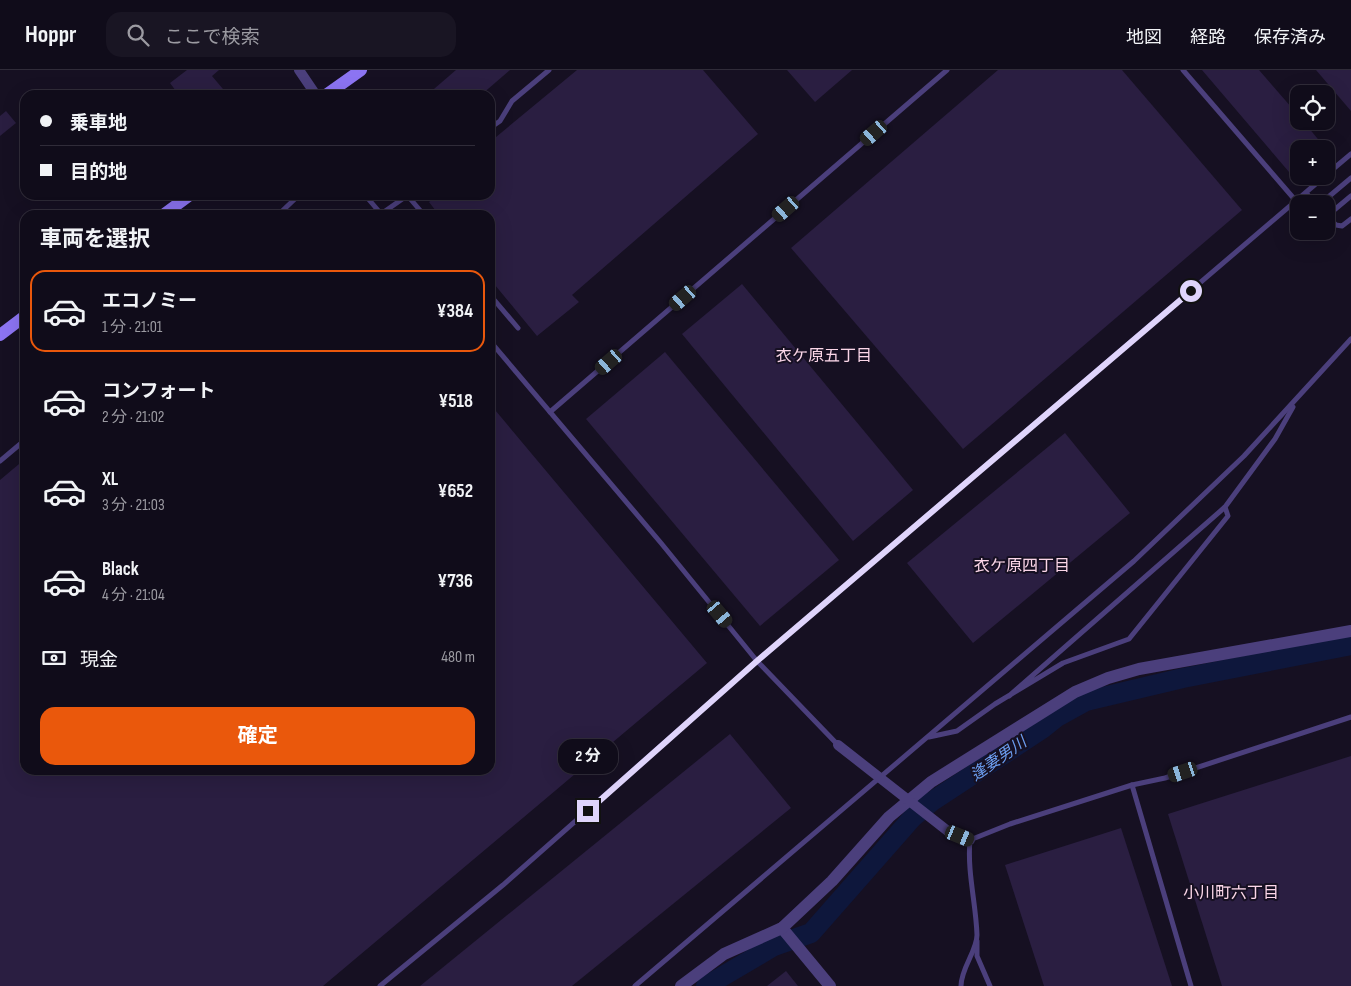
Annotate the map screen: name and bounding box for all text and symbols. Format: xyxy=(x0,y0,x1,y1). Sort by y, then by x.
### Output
search box xyxy=(106,12,456,57)
text: Hoppr xyxy=(25,20,76,49)
icon: search xyxy=(124,21,152,49)
text: ここで検索 xyxy=(164,26,259,49)
text: 地図 xyxy=(1126,27,1162,48)
text: 経路 xyxy=(1190,27,1226,48)
text: 保存済み xyxy=(1254,27,1326,48)
map controls xyxy=(1290,85,1335,240)
button: locate xyxy=(1290,85,1335,130)
text: 乗車地 xyxy=(70,112,127,135)
car xyxy=(857,117,890,149)
button: + xyxy=(1290,140,1335,185)
text: 目的地 xyxy=(70,161,127,184)
car xyxy=(769,193,802,225)
button: − xyxy=(1290,195,1335,240)
text: 車両を選択 xyxy=(40,226,150,253)
route start xyxy=(1180,280,1202,302)
car xyxy=(666,282,699,314)
icon: car xyxy=(42,289,87,334)
text: エコノミー xyxy=(102,290,197,313)
text: ¥384 xyxy=(437,300,473,323)
text: 1 分 · 21:01 xyxy=(102,318,162,337)
car xyxy=(592,346,625,378)
district label: 衣ケ原五丁目 xyxy=(776,347,872,366)
icon: car xyxy=(42,379,87,424)
text: コンフォート xyxy=(102,380,215,403)
text: ¥518 xyxy=(438,390,473,413)
text: 2 分 · 21:02 xyxy=(102,408,164,427)
text: XL xyxy=(102,468,118,491)
icon: car xyxy=(42,469,87,514)
text: ¥652 xyxy=(438,480,473,503)
text: 3 分 · 21:03 xyxy=(102,496,165,515)
district label: 衣ケ原四丁目 xyxy=(974,557,1070,576)
text: Black xyxy=(102,558,139,581)
icon: car xyxy=(42,559,87,604)
text: ¥736 xyxy=(437,570,473,593)
text: 4 分 · 21:04 xyxy=(102,586,165,605)
car xyxy=(704,598,735,630)
icon: cash xyxy=(40,644,68,672)
text: 480 m xyxy=(441,648,475,667)
text: 現金 xyxy=(80,649,118,672)
button: 確定 xyxy=(40,707,475,765)
water label: 逢妻男川 xyxy=(967,732,1032,785)
callout: 2 分 xyxy=(558,738,618,774)
text: 2 分 xyxy=(575,747,601,766)
car xyxy=(1166,760,1199,784)
route end xyxy=(577,800,599,822)
car xyxy=(943,823,976,849)
district label: 小川町六丁目 xyxy=(1183,884,1279,903)

